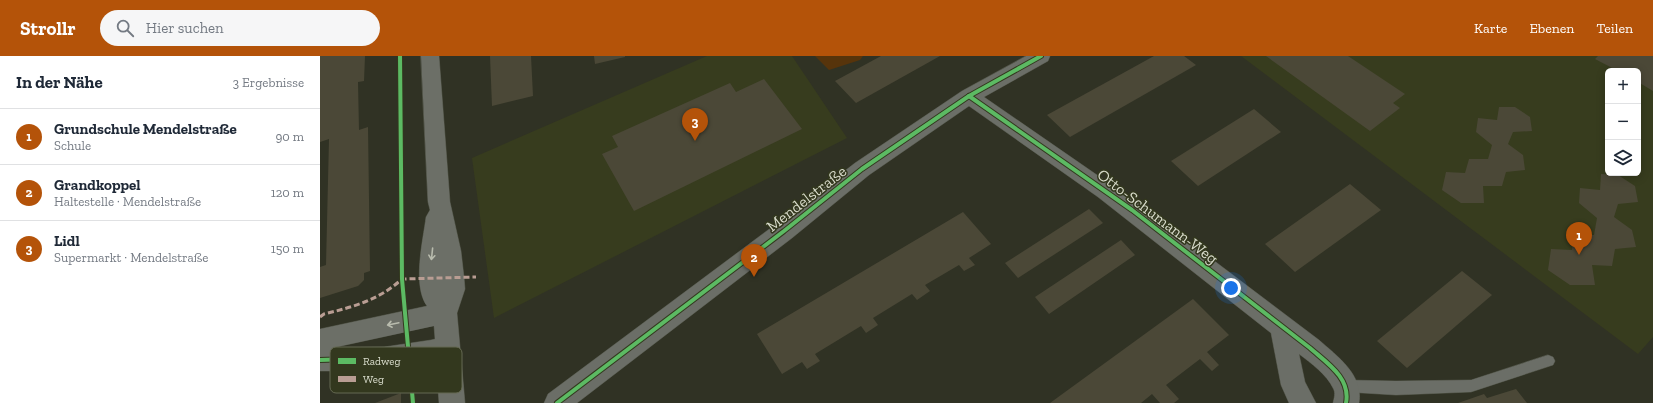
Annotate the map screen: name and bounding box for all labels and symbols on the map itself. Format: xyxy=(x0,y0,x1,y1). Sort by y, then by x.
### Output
pin: 3 xyxy=(682,108,708,141)
street label: Mendelstraße xyxy=(762,161,850,236)
street label: Otto-Schumann-Weg xyxy=(1094,165,1222,268)
pin: 1 xyxy=(1566,222,1592,255)
pin: 2 xyxy=(741,244,767,277)
one-way arrow xyxy=(429,247,436,260)
your location xyxy=(1221,278,1241,298)
one-way arrow xyxy=(387,321,400,329)
legend xyxy=(330,347,462,393)
text: Radweg xyxy=(363,355,401,368)
text: Weg xyxy=(363,373,384,386)

